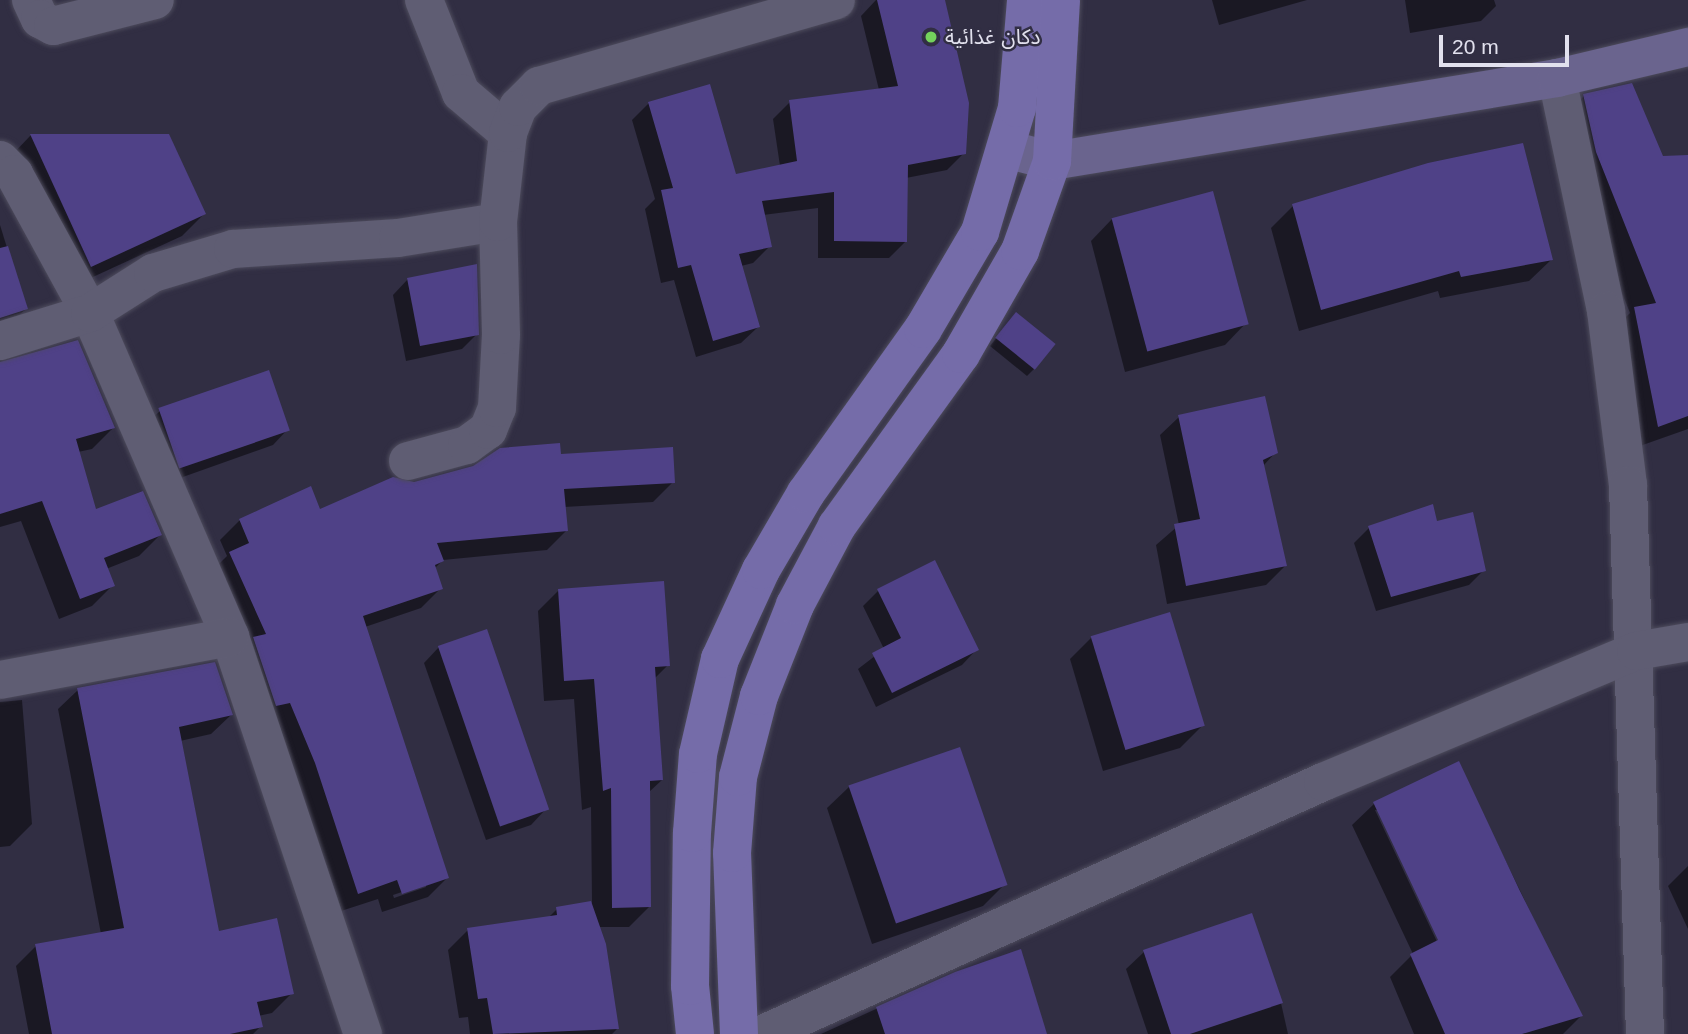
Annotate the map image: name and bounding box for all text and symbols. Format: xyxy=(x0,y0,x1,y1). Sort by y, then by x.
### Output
scale bar xyxy=(1443,21,1572,65)
place label: دكان غذائية xyxy=(945,24,1040,50)
marker: دكان غذائية xyxy=(923,29,939,45)
text: 20 m xyxy=(1452,35,1499,58)

